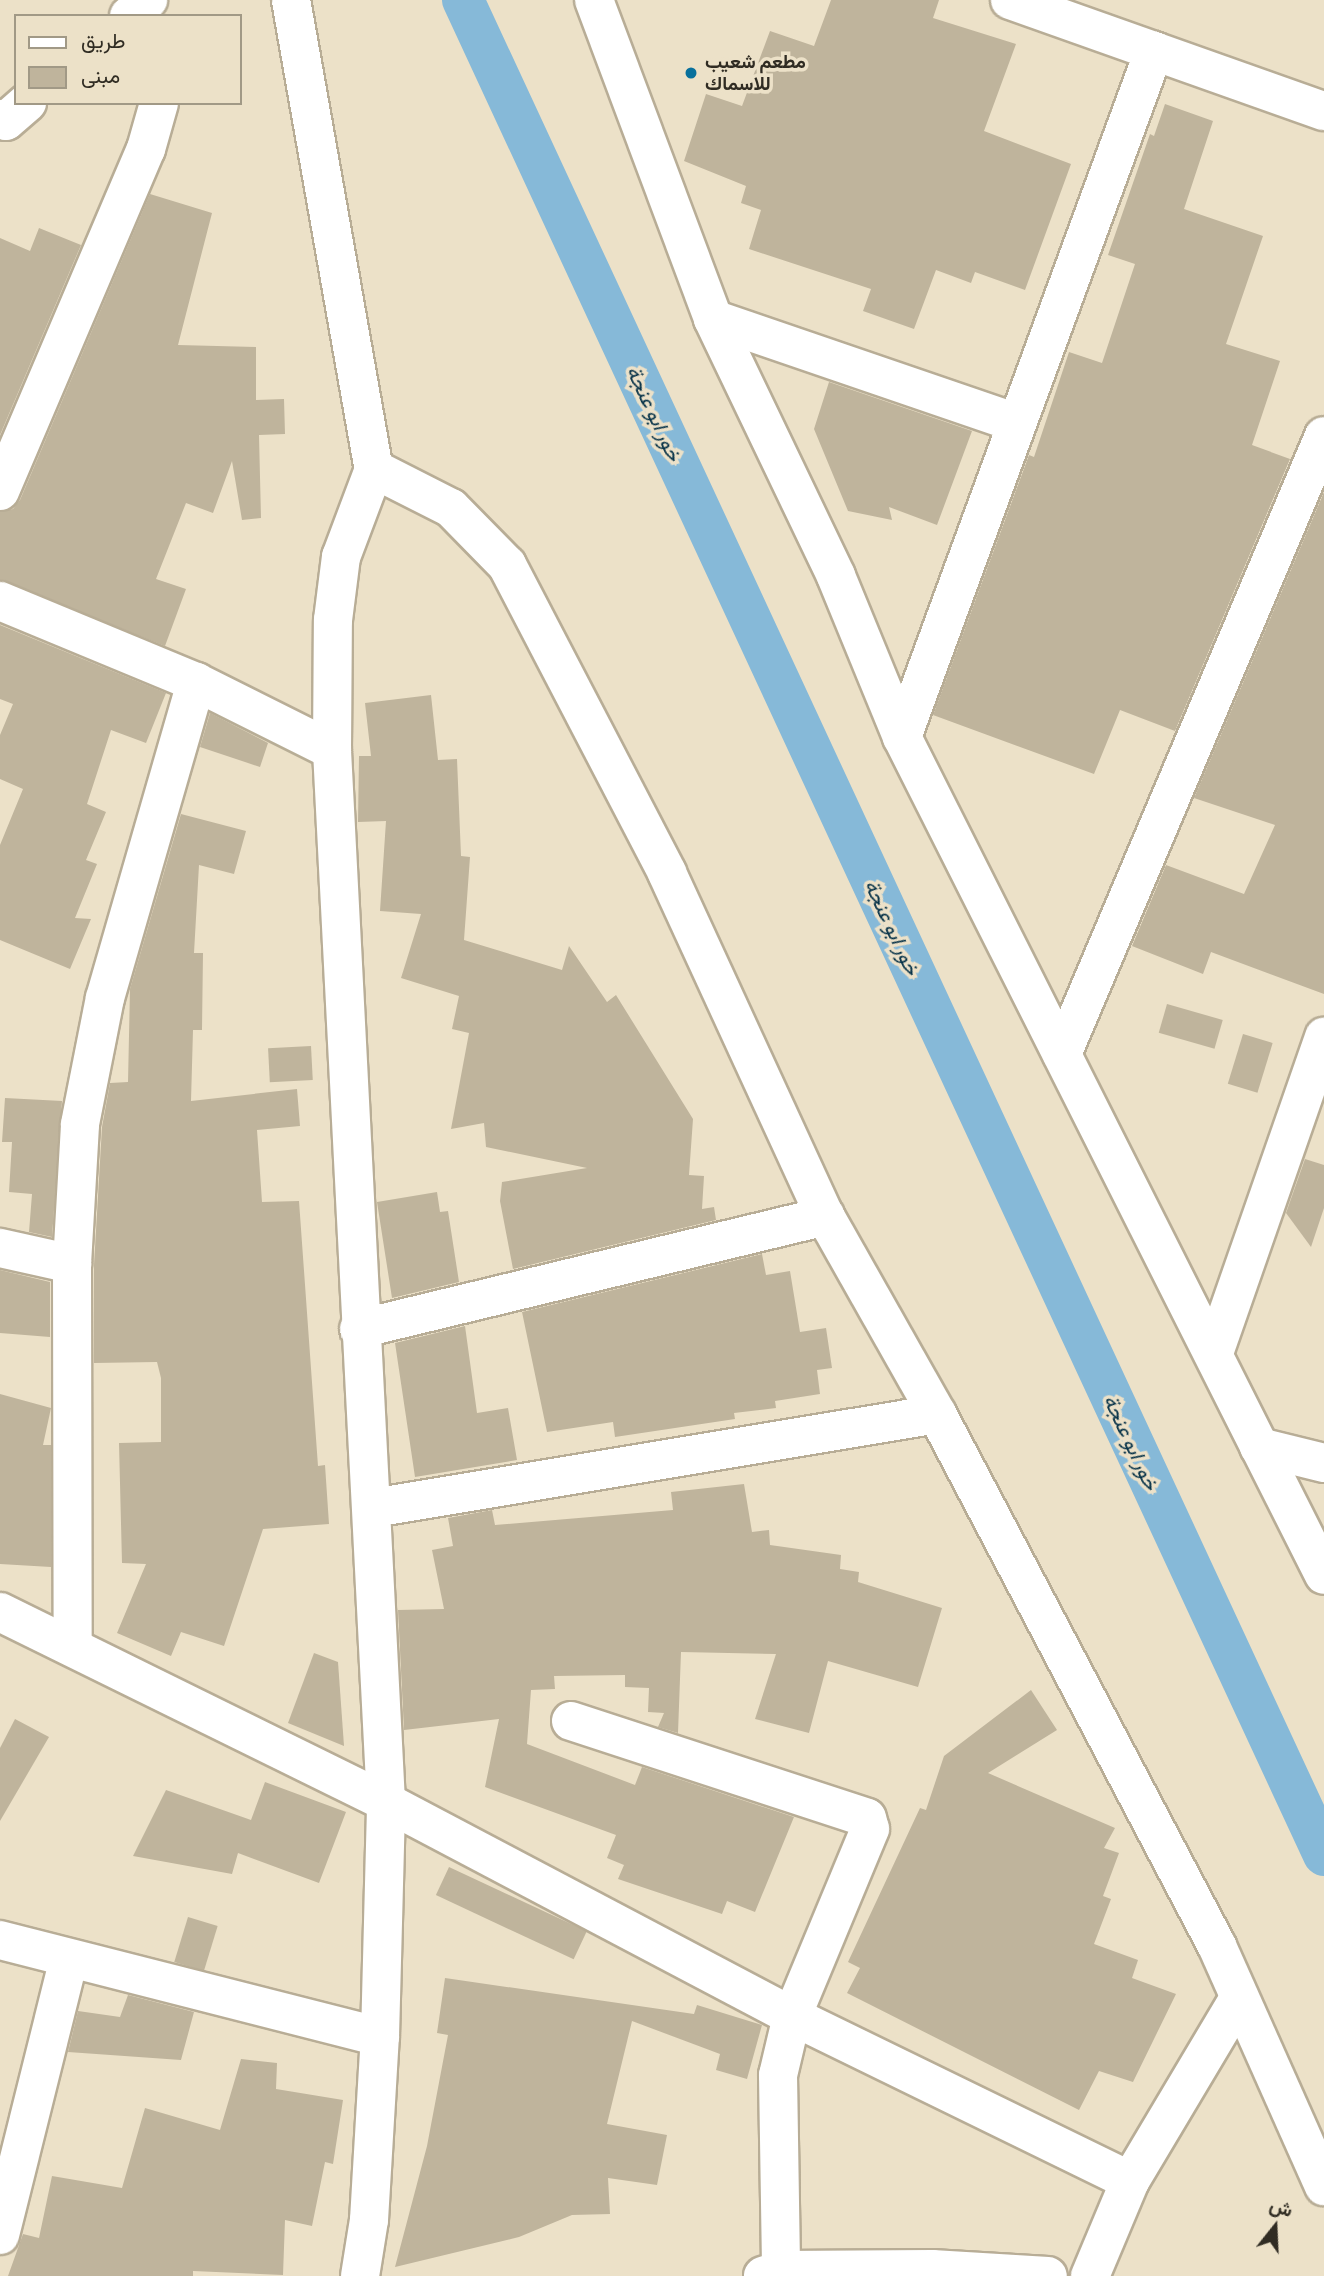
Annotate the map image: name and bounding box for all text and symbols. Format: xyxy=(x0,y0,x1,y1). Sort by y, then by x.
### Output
legend xyxy=(14,14,242,105)
text: طريق xyxy=(81,26,126,54)
place label: مطعم شعيب للاسماك xyxy=(705,51,806,95)
text: مبنى xyxy=(81,61,120,89)
marker: مطعم شعيب للاسماك xyxy=(683,65,699,81)
water label: خور ابو عنجة xyxy=(622,361,688,465)
water label: خور ابو عنجة xyxy=(860,875,926,979)
water label: خور ابو عنجة xyxy=(1099,1390,1165,1494)
text: ش xyxy=(1267,2191,1296,2223)
north arrow xyxy=(1240,2192,1310,2262)

